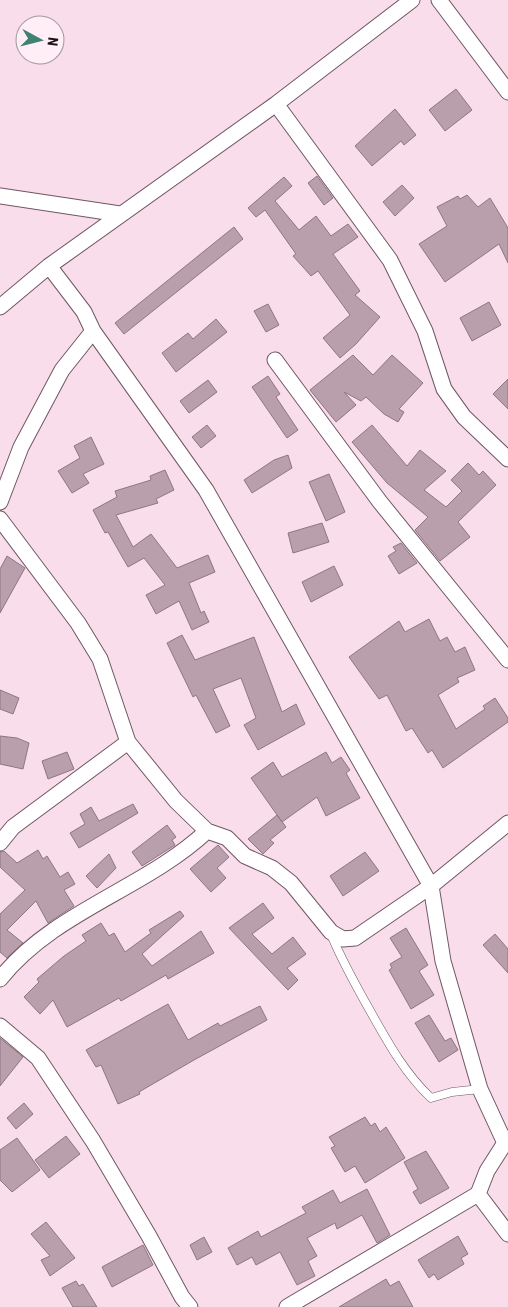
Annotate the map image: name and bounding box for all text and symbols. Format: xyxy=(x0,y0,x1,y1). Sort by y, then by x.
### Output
north arrow xyxy=(15,15,65,65)
text: N xyxy=(44,36,61,47)

